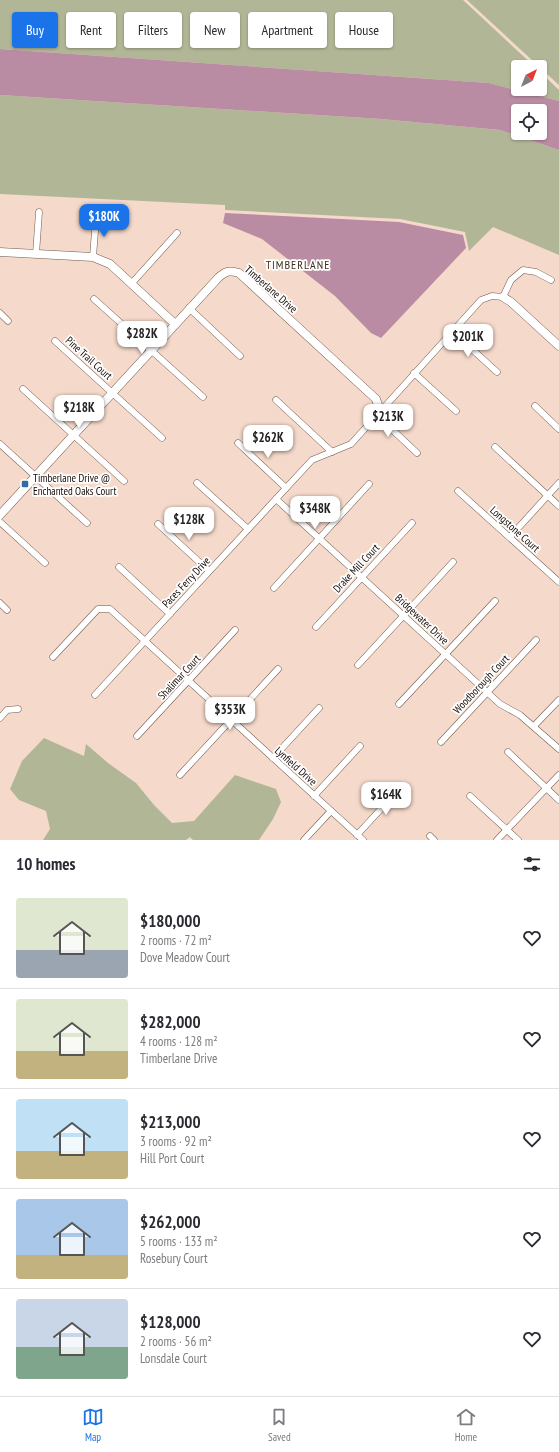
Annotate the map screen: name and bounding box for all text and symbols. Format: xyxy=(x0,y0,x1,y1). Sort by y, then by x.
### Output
chip: Buy xyxy=(12,12,58,48)
chip: Rent xyxy=(66,12,116,48)
chip: Filters xyxy=(124,12,182,48)
chip: New xyxy=(190,12,240,48)
chip: Apartment xyxy=(248,12,327,48)
chip: House xyxy=(335,12,393,48)
north arrow xyxy=(511,60,547,96)
map controls xyxy=(511,60,547,140)
button: locate xyxy=(511,104,547,140)
pin: $180K xyxy=(76,204,132,238)
text: $180K xyxy=(88,208,120,225)
district label: TIMBERLANE xyxy=(266,257,330,272)
street label: Timberlane Drive xyxy=(242,262,301,316)
pin: $282K xyxy=(114,321,170,355)
pin: $201K xyxy=(440,324,496,358)
text: $282K xyxy=(126,325,158,342)
text: $201K xyxy=(452,328,484,345)
street label: Pine Trail Court xyxy=(63,333,115,383)
pin: $218K xyxy=(51,395,107,429)
text: $218K xyxy=(63,399,95,416)
pin: $213K xyxy=(360,404,416,438)
text: $213K xyxy=(372,408,404,425)
pin: $262K xyxy=(240,425,296,459)
text: $262K xyxy=(252,429,284,446)
place label: Timberlane Drive @ Enchanted Oaks Court xyxy=(33,471,116,498)
marker: Timberlane Drive @ Enchanted Oaks Court xyxy=(20,479,30,489)
pin: $348K xyxy=(287,496,343,530)
text: $348K xyxy=(299,500,331,517)
street label: Longstone Court xyxy=(487,503,543,555)
pin: $128K xyxy=(161,507,217,541)
text: $128K xyxy=(173,511,205,528)
street label: Drake Mill Court xyxy=(330,541,382,595)
street label: Paces Ferry Drive xyxy=(159,553,213,610)
street label: Bridgewater Drive xyxy=(392,591,452,648)
street label: Shalimar Court xyxy=(155,652,203,702)
street label: Woodborough Court xyxy=(450,652,512,716)
pin: $353K xyxy=(202,697,258,731)
text: $353K xyxy=(214,701,246,718)
street label: Lynfield Drive xyxy=(272,744,320,789)
pin: $164K xyxy=(358,782,414,816)
text: $164K xyxy=(370,786,402,803)
text: 10 homes xyxy=(16,853,75,875)
icon: filters xyxy=(521,853,543,875)
text: $180,000 xyxy=(140,910,201,932)
icon: home xyxy=(48,914,96,962)
icon: heart xyxy=(521,927,543,949)
text: 2 rooms · 72 m² xyxy=(140,932,212,949)
text: Dove Meadow Court xyxy=(140,949,230,966)
text: $282,000 xyxy=(140,1011,201,1033)
icon: home xyxy=(48,1015,96,1063)
icon: heart xyxy=(521,1028,543,1050)
text: 4 rooms · 128 m² xyxy=(140,1033,218,1050)
text: Timberlane Drive xyxy=(140,1050,217,1067)
text: $213,000 xyxy=(140,1111,201,1133)
icon: home xyxy=(48,1115,96,1163)
icon: heart xyxy=(521,1128,543,1150)
text: 3 rooms · 92 m² xyxy=(140,1133,212,1150)
text: Hill Port Court xyxy=(140,1150,204,1167)
text: $262,000 xyxy=(140,1211,201,1233)
icon: home xyxy=(48,1215,96,1263)
icon: heart xyxy=(521,1228,543,1250)
text: 5 rooms · 133 m² xyxy=(140,1233,218,1250)
text: Rosebury Court xyxy=(140,1250,208,1267)
text: $128,000 xyxy=(140,1311,201,1333)
icon: home xyxy=(48,1315,96,1363)
icon: heart xyxy=(521,1328,543,1350)
text: 2 rooms · 56 m² xyxy=(140,1333,212,1350)
text: Lonsdale Court xyxy=(140,1350,207,1367)
tab: Map xyxy=(82,1406,104,1444)
tab: Saved xyxy=(268,1406,291,1444)
tab: Home xyxy=(455,1406,477,1444)

